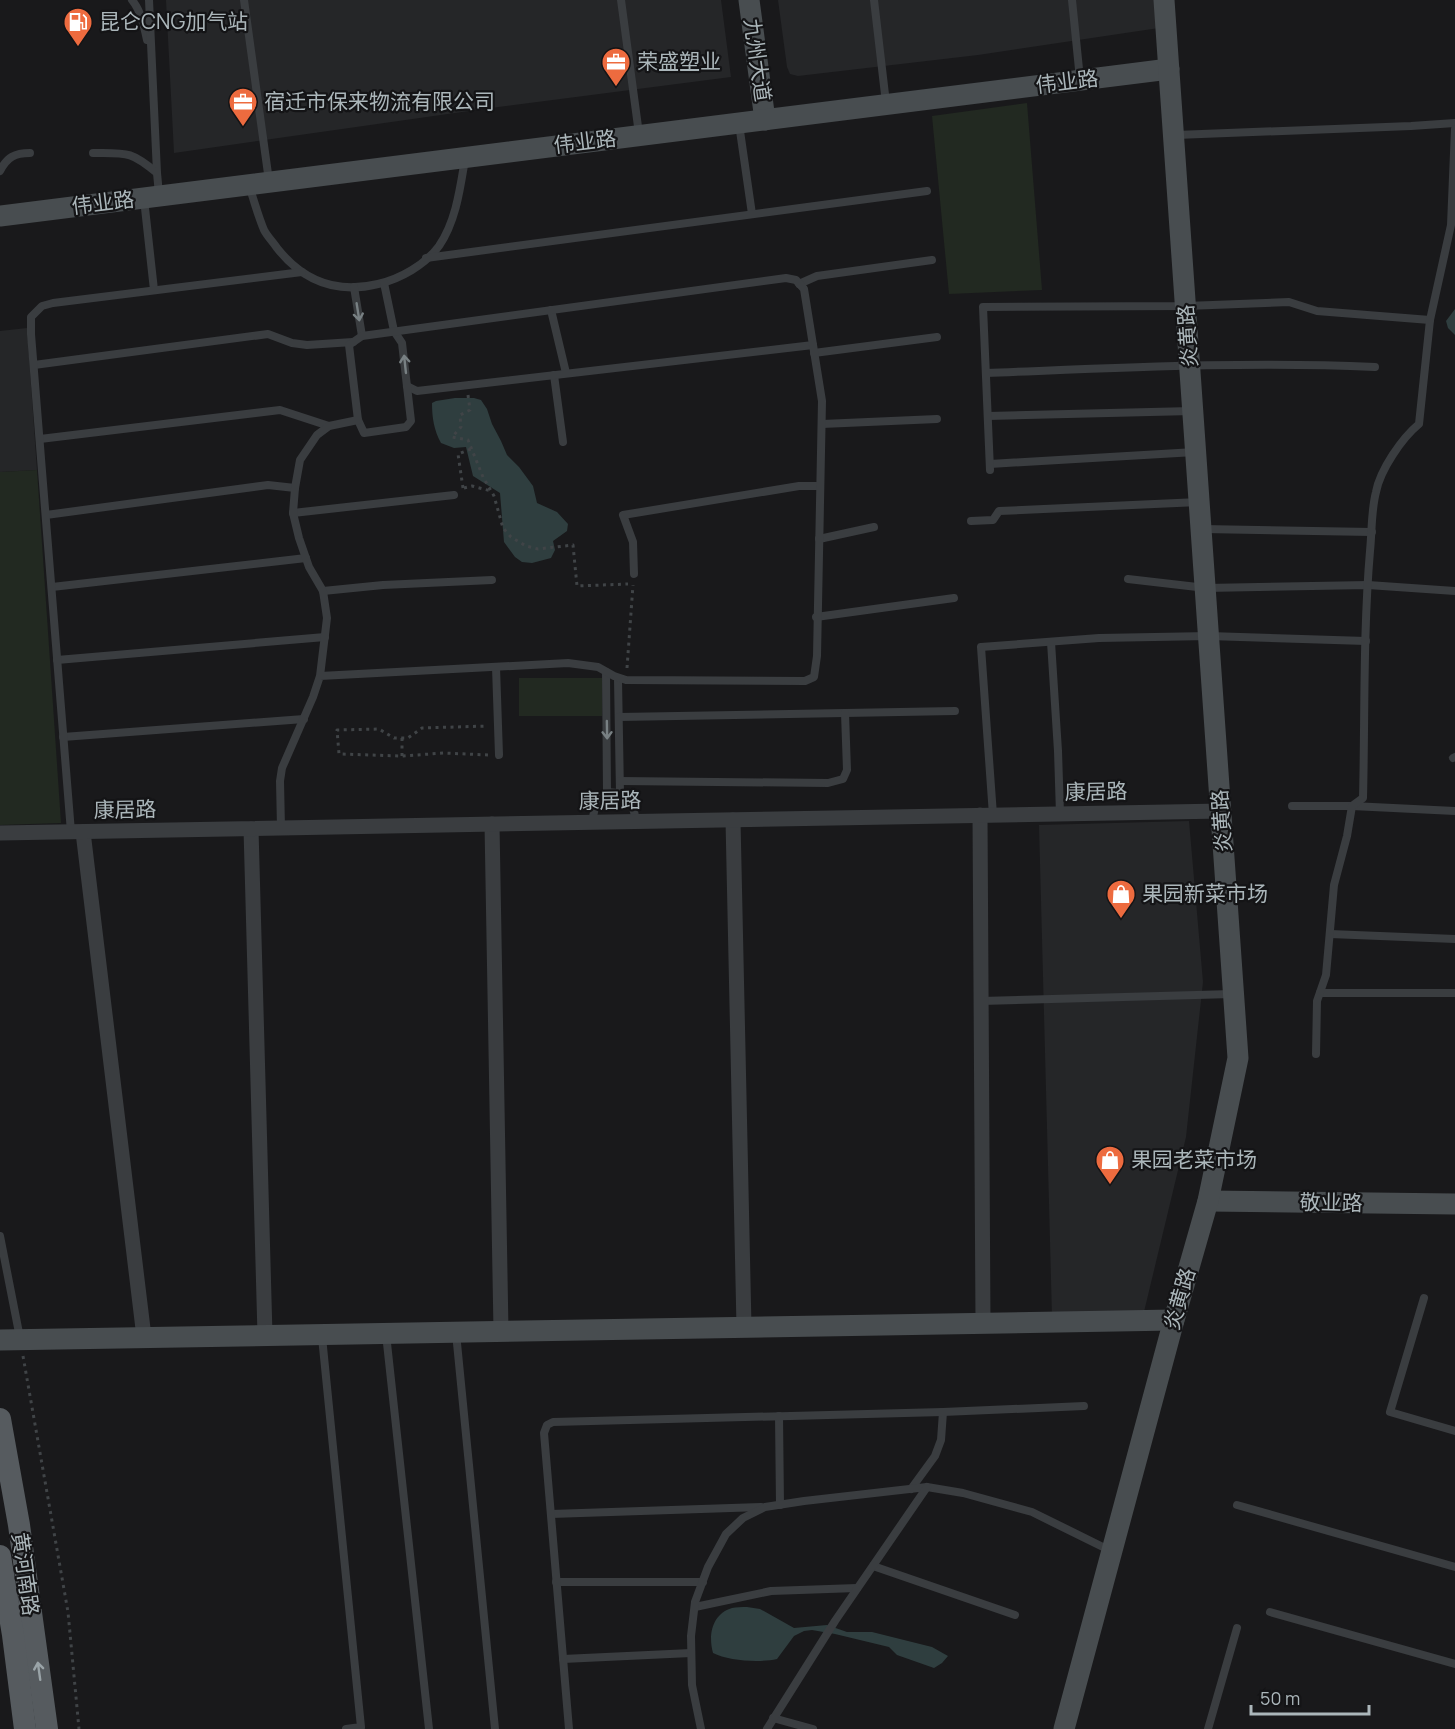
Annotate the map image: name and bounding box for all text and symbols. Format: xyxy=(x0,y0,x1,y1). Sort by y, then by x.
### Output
fuel station icon: 昆仑CNG加气站 xyxy=(62,6,94,48)
place label: 昆仑CNG加气站 xyxy=(99,7,248,35)
street label: 九州大道 xyxy=(738,16,778,103)
office icon: 荣盛塑业 xyxy=(600,46,632,88)
place label: 荣盛塑业 xyxy=(637,47,721,75)
street label: 伟业路 xyxy=(1034,63,1100,99)
office icon: 宿迁市保来物流有限公司 xyxy=(227,86,259,128)
place label: 宿迁市保来物流有限公司 xyxy=(264,87,495,115)
street label: 伟业路 xyxy=(552,123,618,159)
street label: 伟业路 xyxy=(70,184,136,220)
one-way arrow xyxy=(352,301,363,321)
street label: 炎黄路 xyxy=(1171,304,1203,368)
one-way arrow xyxy=(399,355,410,375)
one-way arrow xyxy=(601,720,613,740)
street label: 康居路 xyxy=(1064,776,1128,806)
street label: 康居路 xyxy=(578,785,642,815)
street label: 炎黄路 xyxy=(1205,789,1237,853)
street label: 康居路 xyxy=(93,794,157,824)
shop icon: 果园新菜市场 xyxy=(1105,878,1137,920)
place label: 果园新菜市场 xyxy=(1142,879,1268,907)
shop icon: 果园老菜市场 xyxy=(1094,1144,1126,1186)
place label: 果园老菜市场 xyxy=(1131,1145,1257,1173)
street label: 敬业路 xyxy=(1299,1187,1363,1217)
street label: 炎黄路 xyxy=(1157,1265,1201,1333)
street label: 黄河南路 xyxy=(6,1530,46,1617)
one-way arrow xyxy=(34,1662,45,1681)
scale bar xyxy=(1251,1678,1370,1716)
text: 50 m xyxy=(1260,1686,1300,1710)

